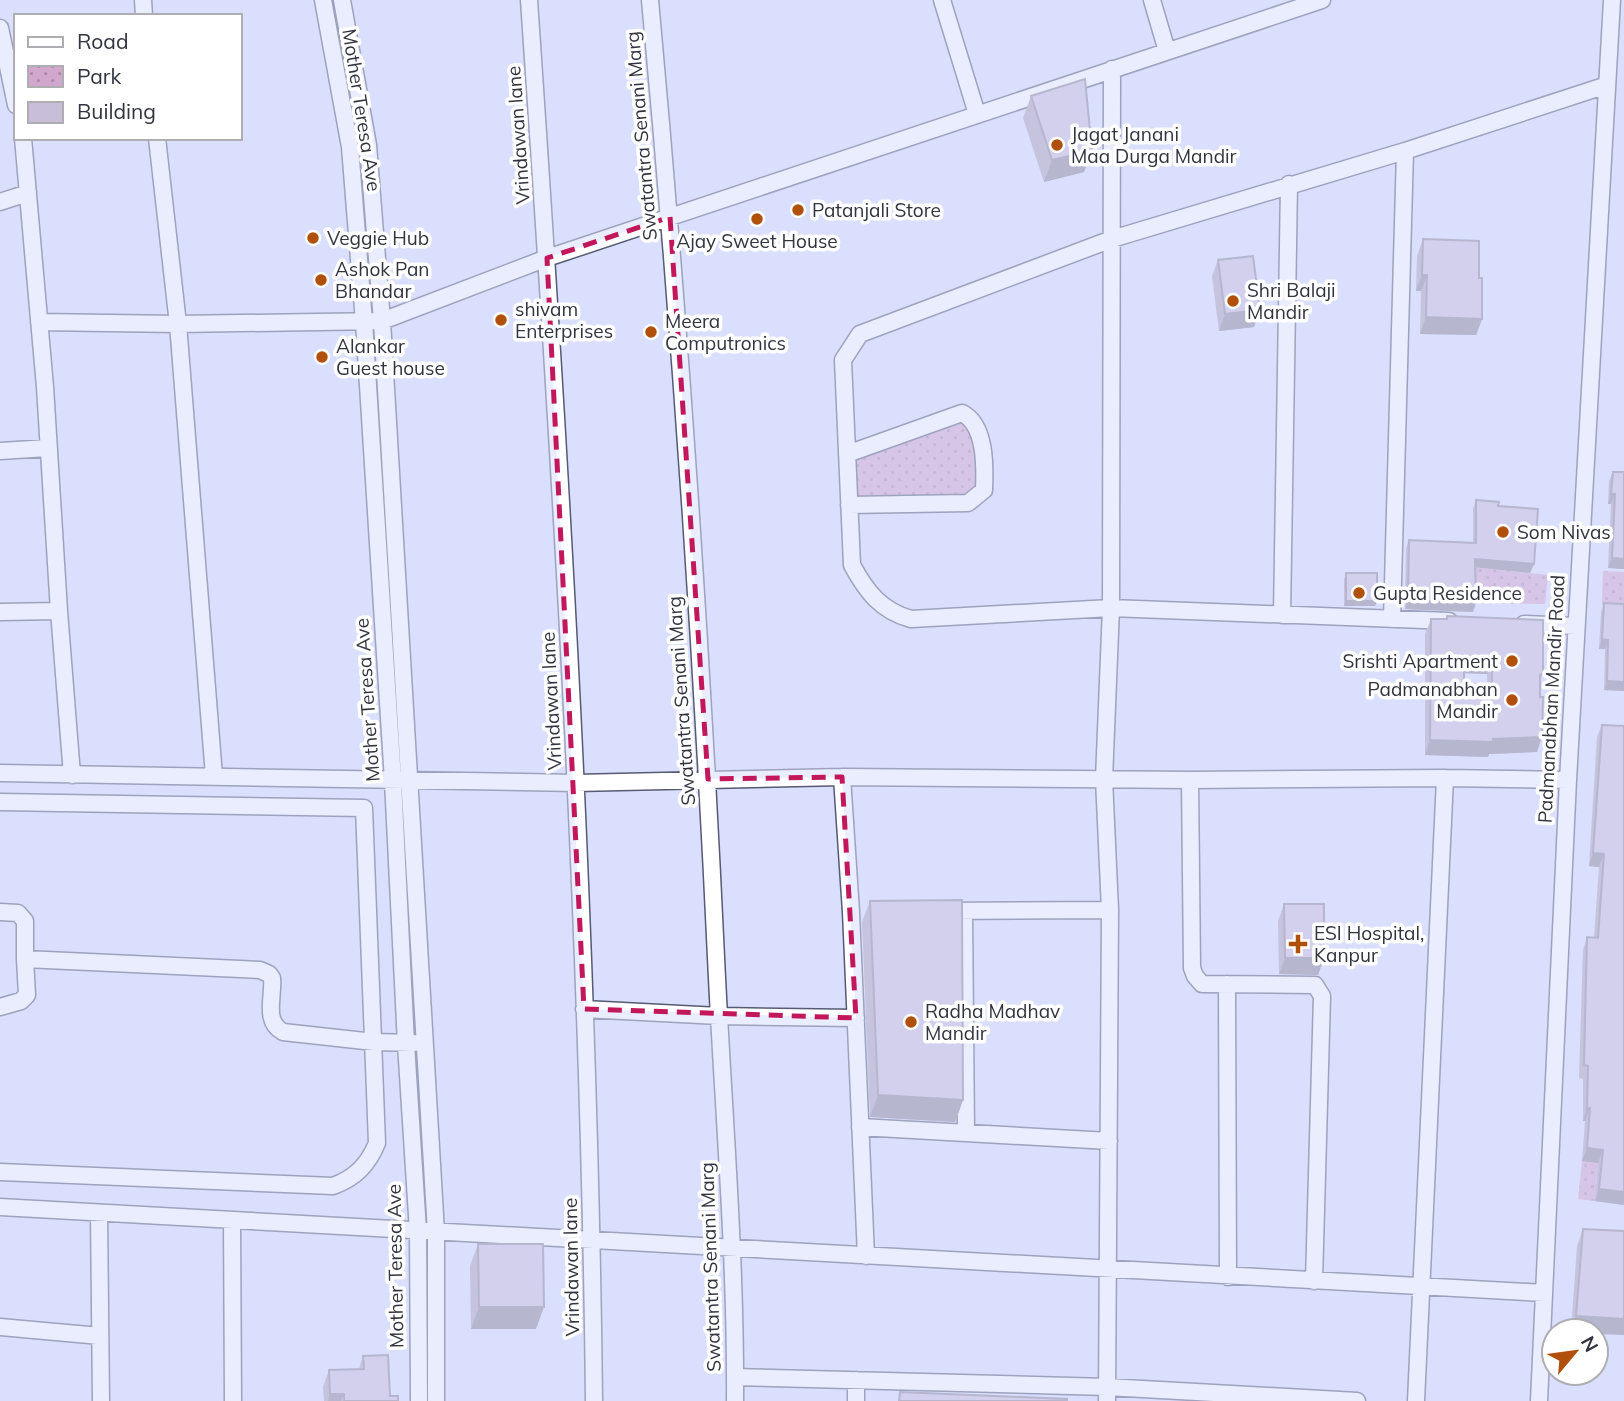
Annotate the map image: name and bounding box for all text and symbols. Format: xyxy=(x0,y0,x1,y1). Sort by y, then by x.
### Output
legend xyxy=(14,14,242,140)
street label: Mother Teresa Ave xyxy=(337,27,387,193)
text: Road xyxy=(77,28,128,54)
street label: Swatantra Senani Marg xyxy=(620,31,662,241)
text: Park xyxy=(77,63,121,89)
street label: Vrindawan lane xyxy=(501,65,535,205)
text: Building xyxy=(77,98,156,124)
place label: Jagat Janani Maa Durga Mandir xyxy=(1071,122,1237,168)
marker: Jagat Janani Maa Durga Mandir xyxy=(1049,137,1065,153)
place label: Patanjali Store xyxy=(812,198,941,222)
marker: Patanjali Store xyxy=(790,202,806,218)
marker: Ajay Sweet House xyxy=(749,211,765,227)
place label: Veggie Hub xyxy=(327,226,429,250)
place label: Ajay Sweet House xyxy=(676,229,838,253)
marker: Veggie Hub xyxy=(305,230,321,246)
place label: Ashok Pan Bhandar xyxy=(335,257,429,303)
marker: Ashok Pan Bhandar xyxy=(313,272,329,288)
place label: Shri Balaji Mandir xyxy=(1247,278,1336,324)
marker: Shri Balaji Mandir xyxy=(1225,293,1241,309)
place label: shivam Enterprises xyxy=(515,297,613,343)
place label: Meera Computronics xyxy=(665,309,786,355)
marker: shivam Enterprises xyxy=(493,312,509,328)
marker: Meera Computronics xyxy=(643,324,659,340)
place label: Alankar Guest house xyxy=(336,334,445,380)
marker: Alankar Guest house xyxy=(314,349,330,365)
place label: Som Nivas xyxy=(1517,520,1611,544)
marker: Som Nivas xyxy=(1495,524,1511,540)
street label: Padmanabhan Mandir Road xyxy=(1533,574,1569,824)
place label: Gupta Residence xyxy=(1373,581,1522,605)
marker: Gupta Residence xyxy=(1351,585,1367,601)
street label: Swatantra Senani Marg xyxy=(662,596,700,806)
street label: Mother Teresa Ave xyxy=(349,617,385,783)
street label: Vrindawan lane xyxy=(535,631,567,771)
place label: Srishti Apartment xyxy=(1342,649,1498,673)
marker: Srishti Apartment xyxy=(1504,653,1520,669)
place label: Padmanabhan Mandir xyxy=(1368,677,1498,723)
marker: Padmanabhan Mandir xyxy=(1504,692,1520,708)
place label: ESI Hospital, Kanpur xyxy=(1314,921,1424,967)
marker: ESI Hospital, Kanpur xyxy=(1288,934,1308,954)
place label: Radha Madhav Mandir xyxy=(925,999,1060,1045)
marker: Radha Madhav Mandir xyxy=(903,1014,919,1030)
street label: Swatantra Senani Marg xyxy=(694,1162,726,1372)
street label: Mother Teresa Ave xyxy=(382,1184,408,1348)
street label: Vrindawan lane xyxy=(558,1197,584,1337)
north arrow xyxy=(1540,1317,1610,1387)
text: N xyxy=(1576,1332,1604,1356)

